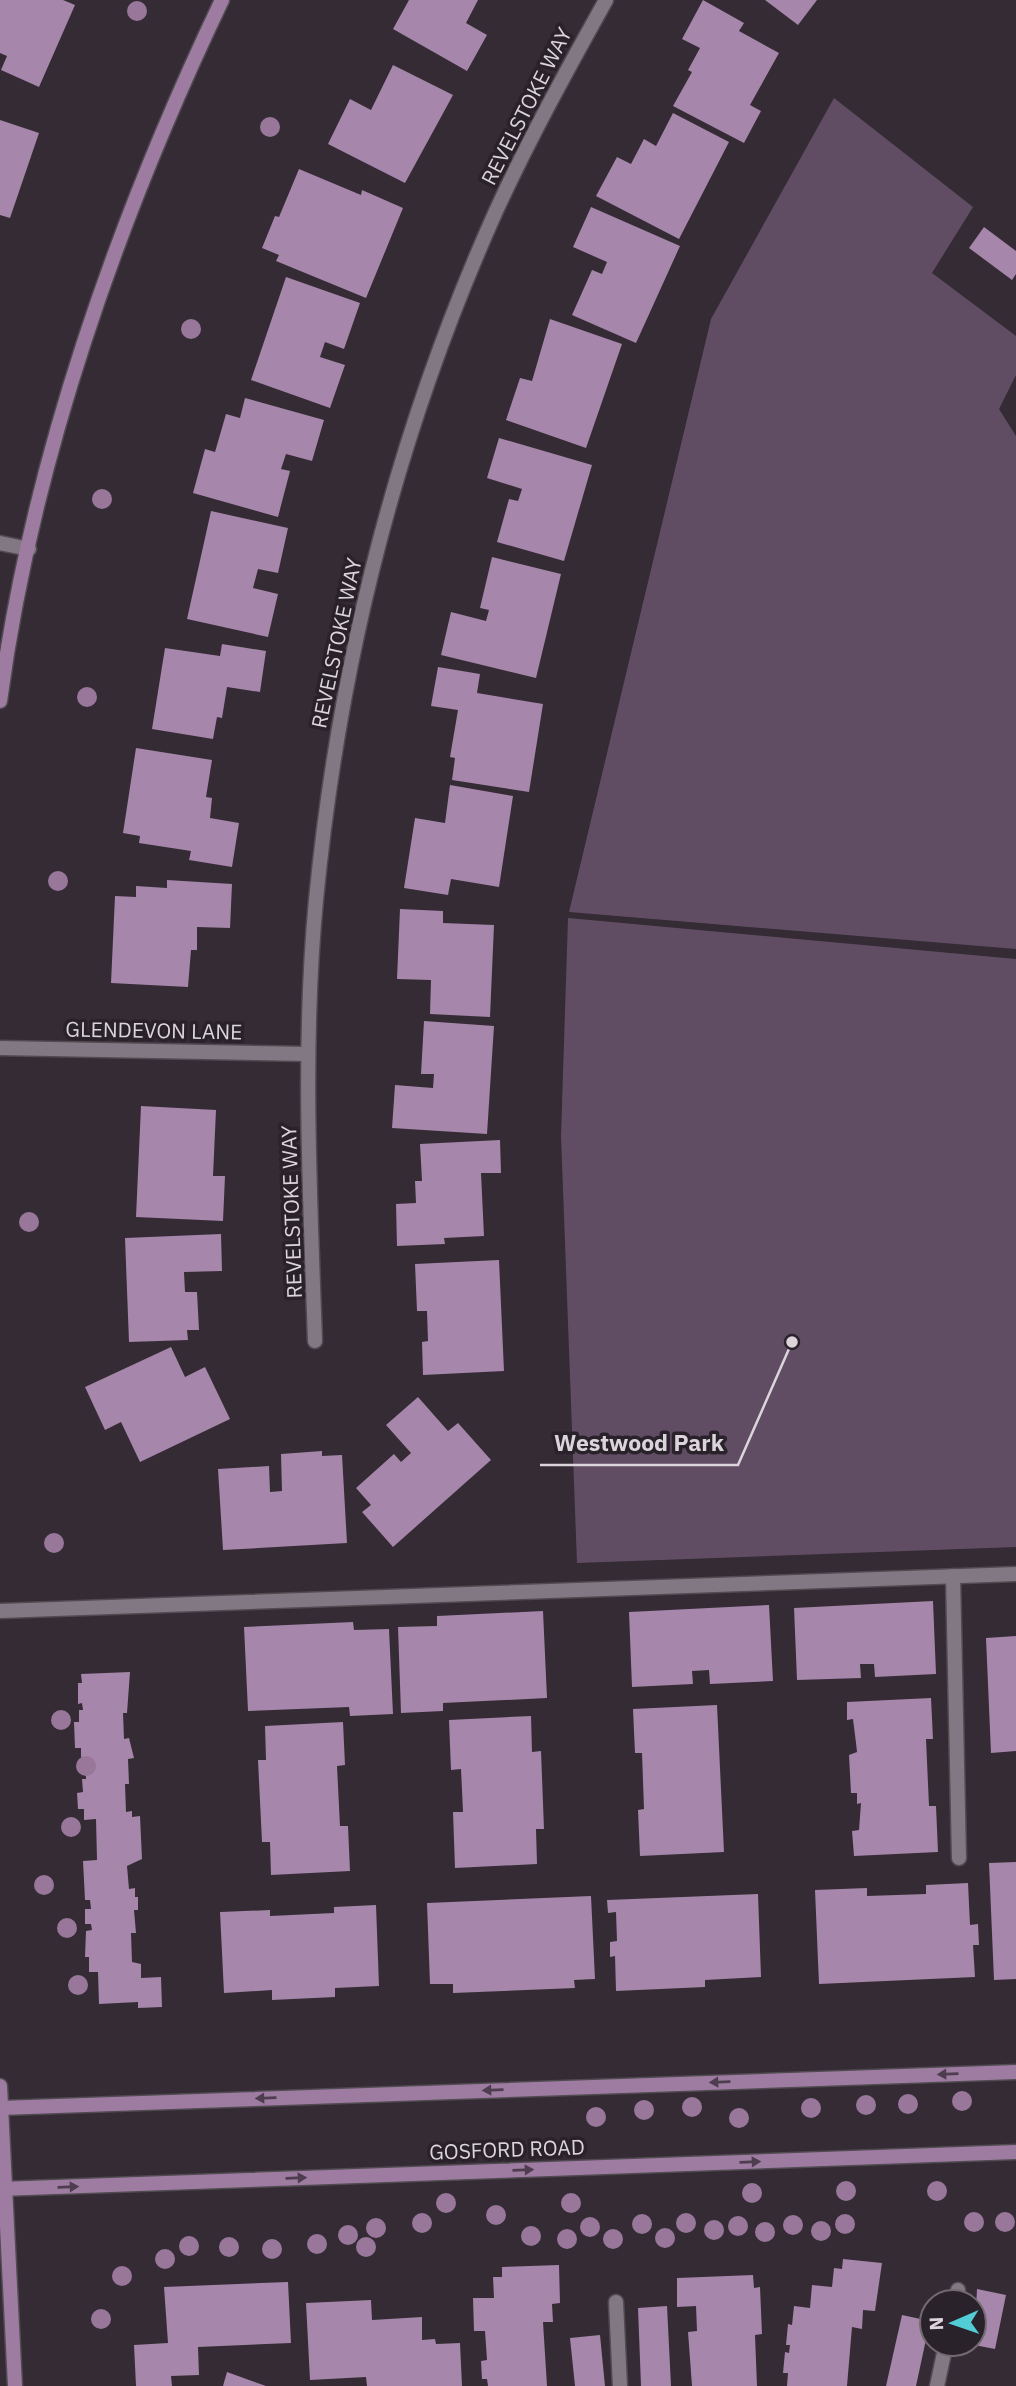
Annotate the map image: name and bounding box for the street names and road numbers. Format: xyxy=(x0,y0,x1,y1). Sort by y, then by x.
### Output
street label: REVELSTOKE WAY xyxy=(474,22,578,190)
street label: REVELSTOKE WAY xyxy=(304,555,368,731)
street label: GLENDEVON LANE xyxy=(65,1014,243,1046)
street label: REVELSTOKE WAY xyxy=(274,1124,308,1299)
street label: GOSFORD ROAD xyxy=(429,2132,585,2166)

